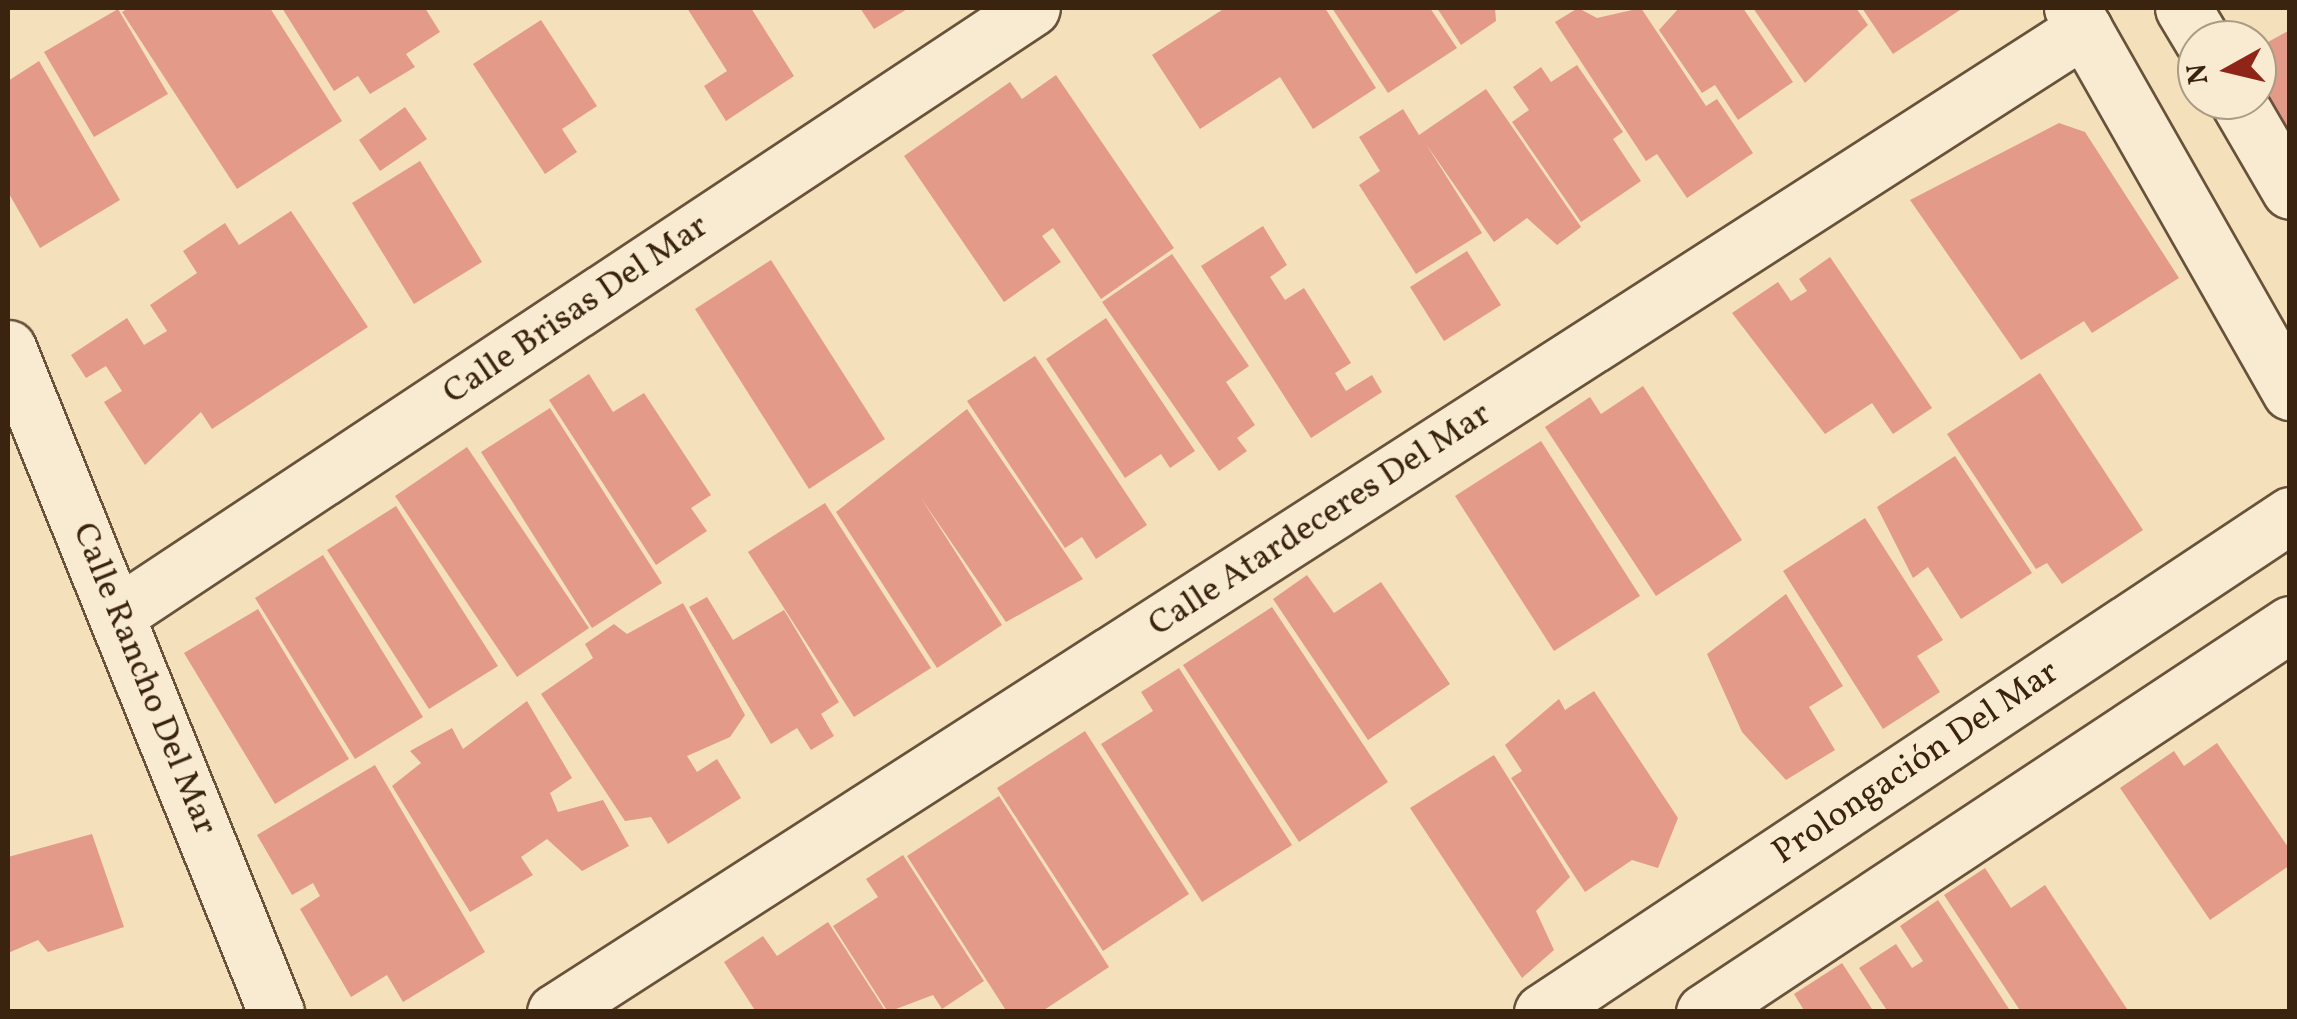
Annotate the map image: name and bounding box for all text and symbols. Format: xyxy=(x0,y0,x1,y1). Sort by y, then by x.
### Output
north arrow xyxy=(2177,20,2277,120)
text: N xyxy=(2178,61,2220,87)
street label: Calle Brisas Del Mar xyxy=(436,206,716,414)
street label: Calle Atardeceres Del Mar xyxy=(1141,394,1499,646)
street label: Calle Rancho Del Mar xyxy=(62,517,226,841)
street label: Prolongación Del Mar xyxy=(1765,652,2067,874)

